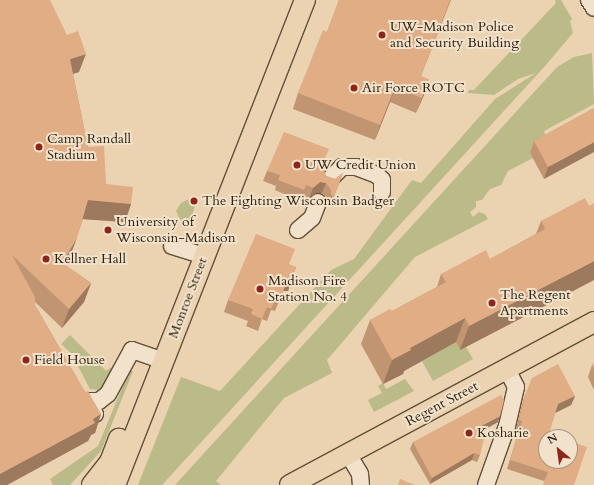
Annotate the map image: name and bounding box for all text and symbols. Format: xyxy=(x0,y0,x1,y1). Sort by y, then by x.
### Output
place label: UW-Madison Police and Security Building xyxy=(390,19,519,52)
marker: UW-Madison Police and Security Building xyxy=(377,30,387,40)
place label: Air Force ROTC xyxy=(362,80,465,96)
marker: Air Force ROTC xyxy=(349,83,359,93)
place label: Camp Randall Stadium xyxy=(47,131,131,164)
marker: Camp Randall Stadium xyxy=(34,142,44,152)
place label: UW Credit Union xyxy=(305,157,416,173)
marker: UW Credit Union xyxy=(292,160,302,170)
place label: The Fighting Wisconsin Badger xyxy=(202,193,394,209)
marker: The Fighting Wisconsin Badger xyxy=(189,196,199,206)
place label: University of Wisconsin-Madison xyxy=(116,214,236,246)
marker: University of Wisconsin-Madison xyxy=(103,225,113,235)
place label: Kellner Hall xyxy=(54,251,126,267)
marker: Kellner Hall xyxy=(41,254,51,264)
street label: Monroe Street xyxy=(165,255,211,341)
place label: Madison Fire Station No. 4 xyxy=(268,273,347,306)
marker: Madison Fire Station No. 4 xyxy=(255,284,265,294)
place label: The Regent Apartments xyxy=(500,287,571,320)
marker: The Regent Apartments xyxy=(487,298,497,308)
place label: Field House xyxy=(34,352,105,368)
marker: Field House xyxy=(21,355,31,365)
street label: Regent Street xyxy=(403,378,481,430)
place label: Kosharie xyxy=(477,425,529,441)
marker: Kosharie xyxy=(464,428,474,438)
north arrow xyxy=(538,429,578,469)
text: N xyxy=(545,430,560,448)

